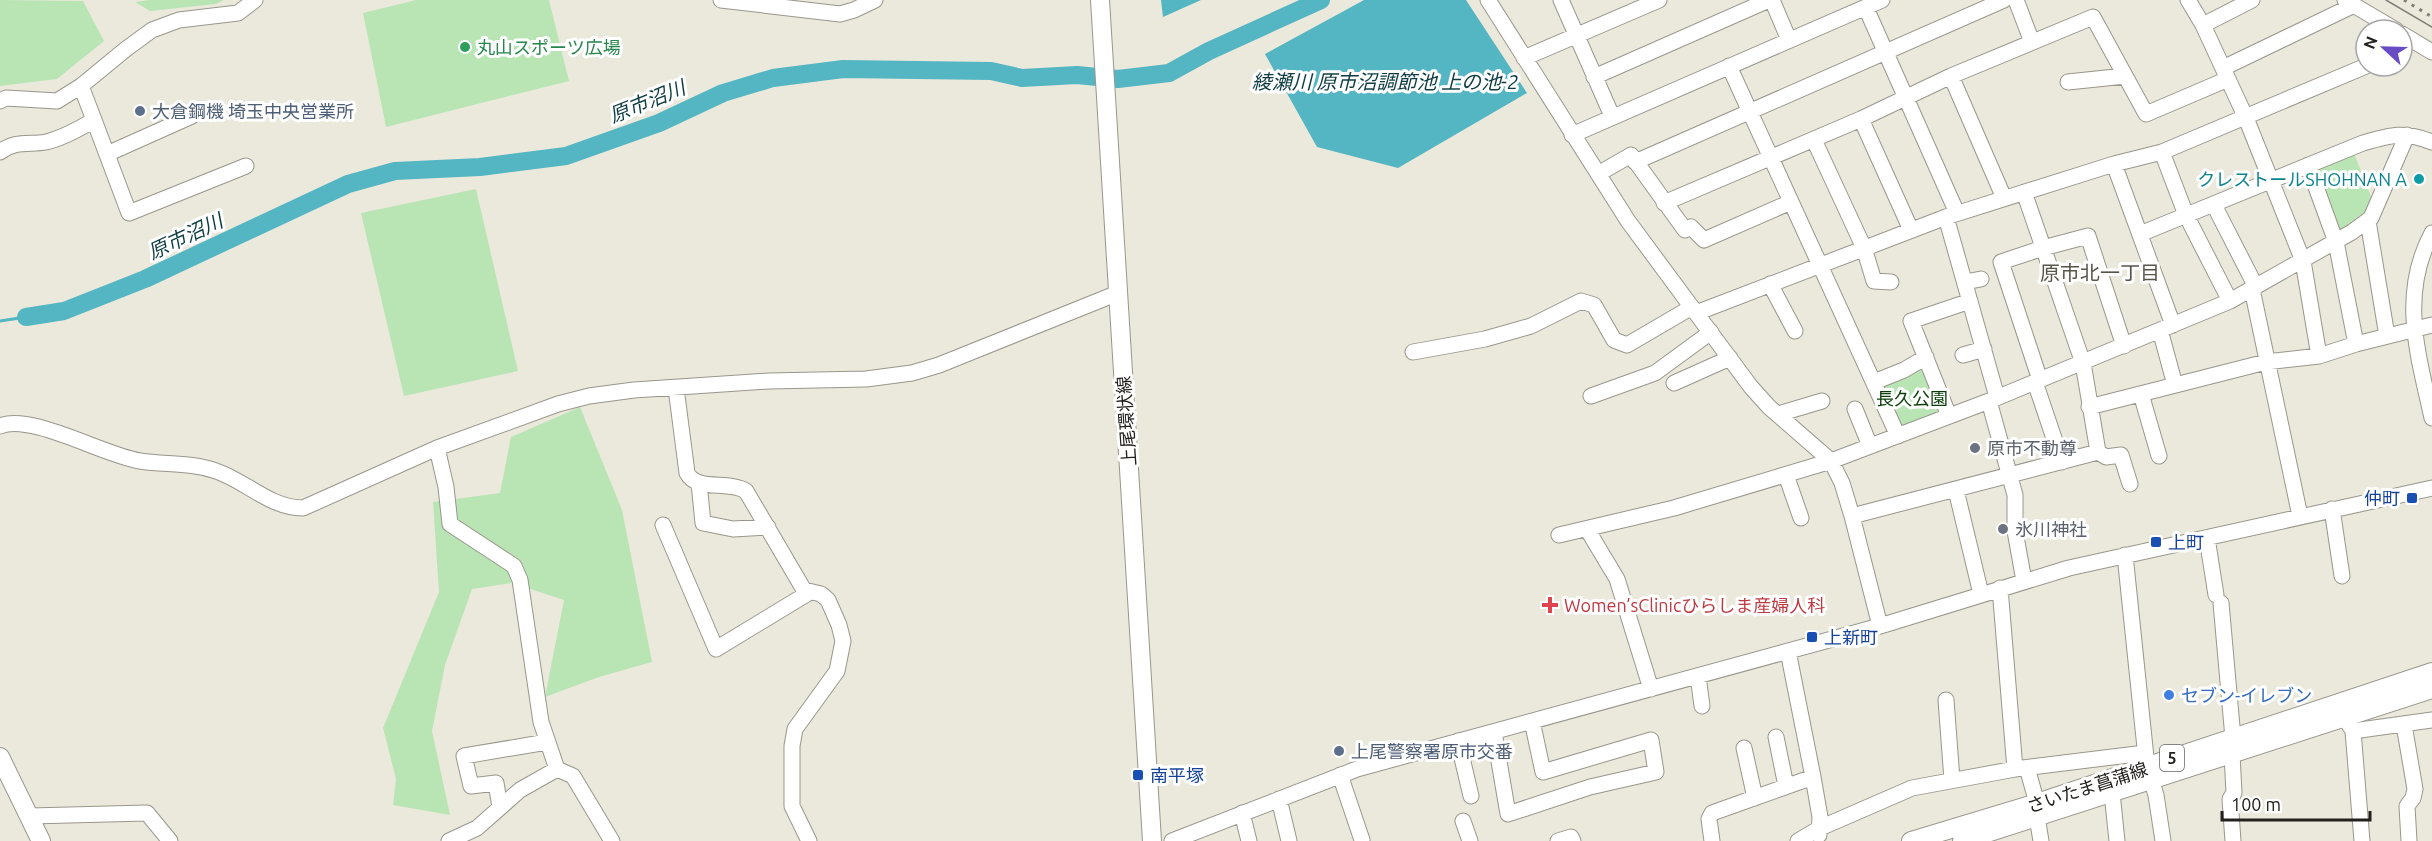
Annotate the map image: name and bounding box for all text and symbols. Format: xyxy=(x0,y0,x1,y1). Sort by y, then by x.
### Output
north arrow xyxy=(2354,18,2414,78)
text: N xyxy=(2360,33,2381,51)
place label: 丸山スポーツ広場 xyxy=(477,37,621,57)
marker: 丸山スポーツ広場 xyxy=(458,40,472,54)
water label: 綾瀬川 原市沼調節池 上の池-2 xyxy=(1252,70,1518,93)
water label: 原市沼川 xyxy=(606,75,690,127)
place label: 大倉鋼機 埼玉中央営業所 xyxy=(152,101,354,121)
marker: 大倉鋼機 埼玉中央営業所 xyxy=(133,104,147,118)
place label: クレストールSHOHNAN A xyxy=(2197,169,2407,189)
marker: クレストールSHOHNAN A xyxy=(2412,172,2426,186)
water label: 原市沼川 xyxy=(144,208,228,263)
district label: 原市北一丁目 xyxy=(2040,261,2160,284)
street label: 上尾環状線 xyxy=(1113,375,1139,467)
park label: 長久公園 xyxy=(1876,388,1948,408)
place label: 原市不動尊 xyxy=(1987,438,2077,458)
marker: 原市不動尊 xyxy=(1968,441,1982,455)
place label: 仲町 xyxy=(2364,488,2400,508)
marker: 仲町 xyxy=(2405,491,2419,505)
place label: 氷川神社 xyxy=(2015,519,2087,539)
marker: 氷川神社 xyxy=(1996,522,2010,536)
place label: 上町 xyxy=(2168,532,2204,552)
marker: 上町 xyxy=(2149,535,2163,549)
place label: Women’sClinicひらしま産婦人科 xyxy=(1564,595,1825,615)
marker: Women’sClinicひらしま産婦人科 xyxy=(1541,596,1559,614)
place label: 上新町 xyxy=(1824,627,1878,647)
marker: 上新町 xyxy=(1805,630,1819,644)
place label: セブン-イレブン xyxy=(2181,685,2312,705)
marker: セブン-イレブン xyxy=(2162,688,2176,702)
place label: 上尾警察署原市交番 xyxy=(1351,741,1513,761)
marker: 上尾警察署原市交番 xyxy=(1332,744,1346,758)
road number: 5 xyxy=(2160,745,2184,771)
street label: さいたま菖蒲線 xyxy=(2024,758,2150,816)
place label: 南平塚 xyxy=(1150,765,1204,785)
marker: 南平塚 xyxy=(1131,768,1145,782)
scale bar xyxy=(2222,784,2370,822)
text: 100 m xyxy=(2231,794,2281,814)

